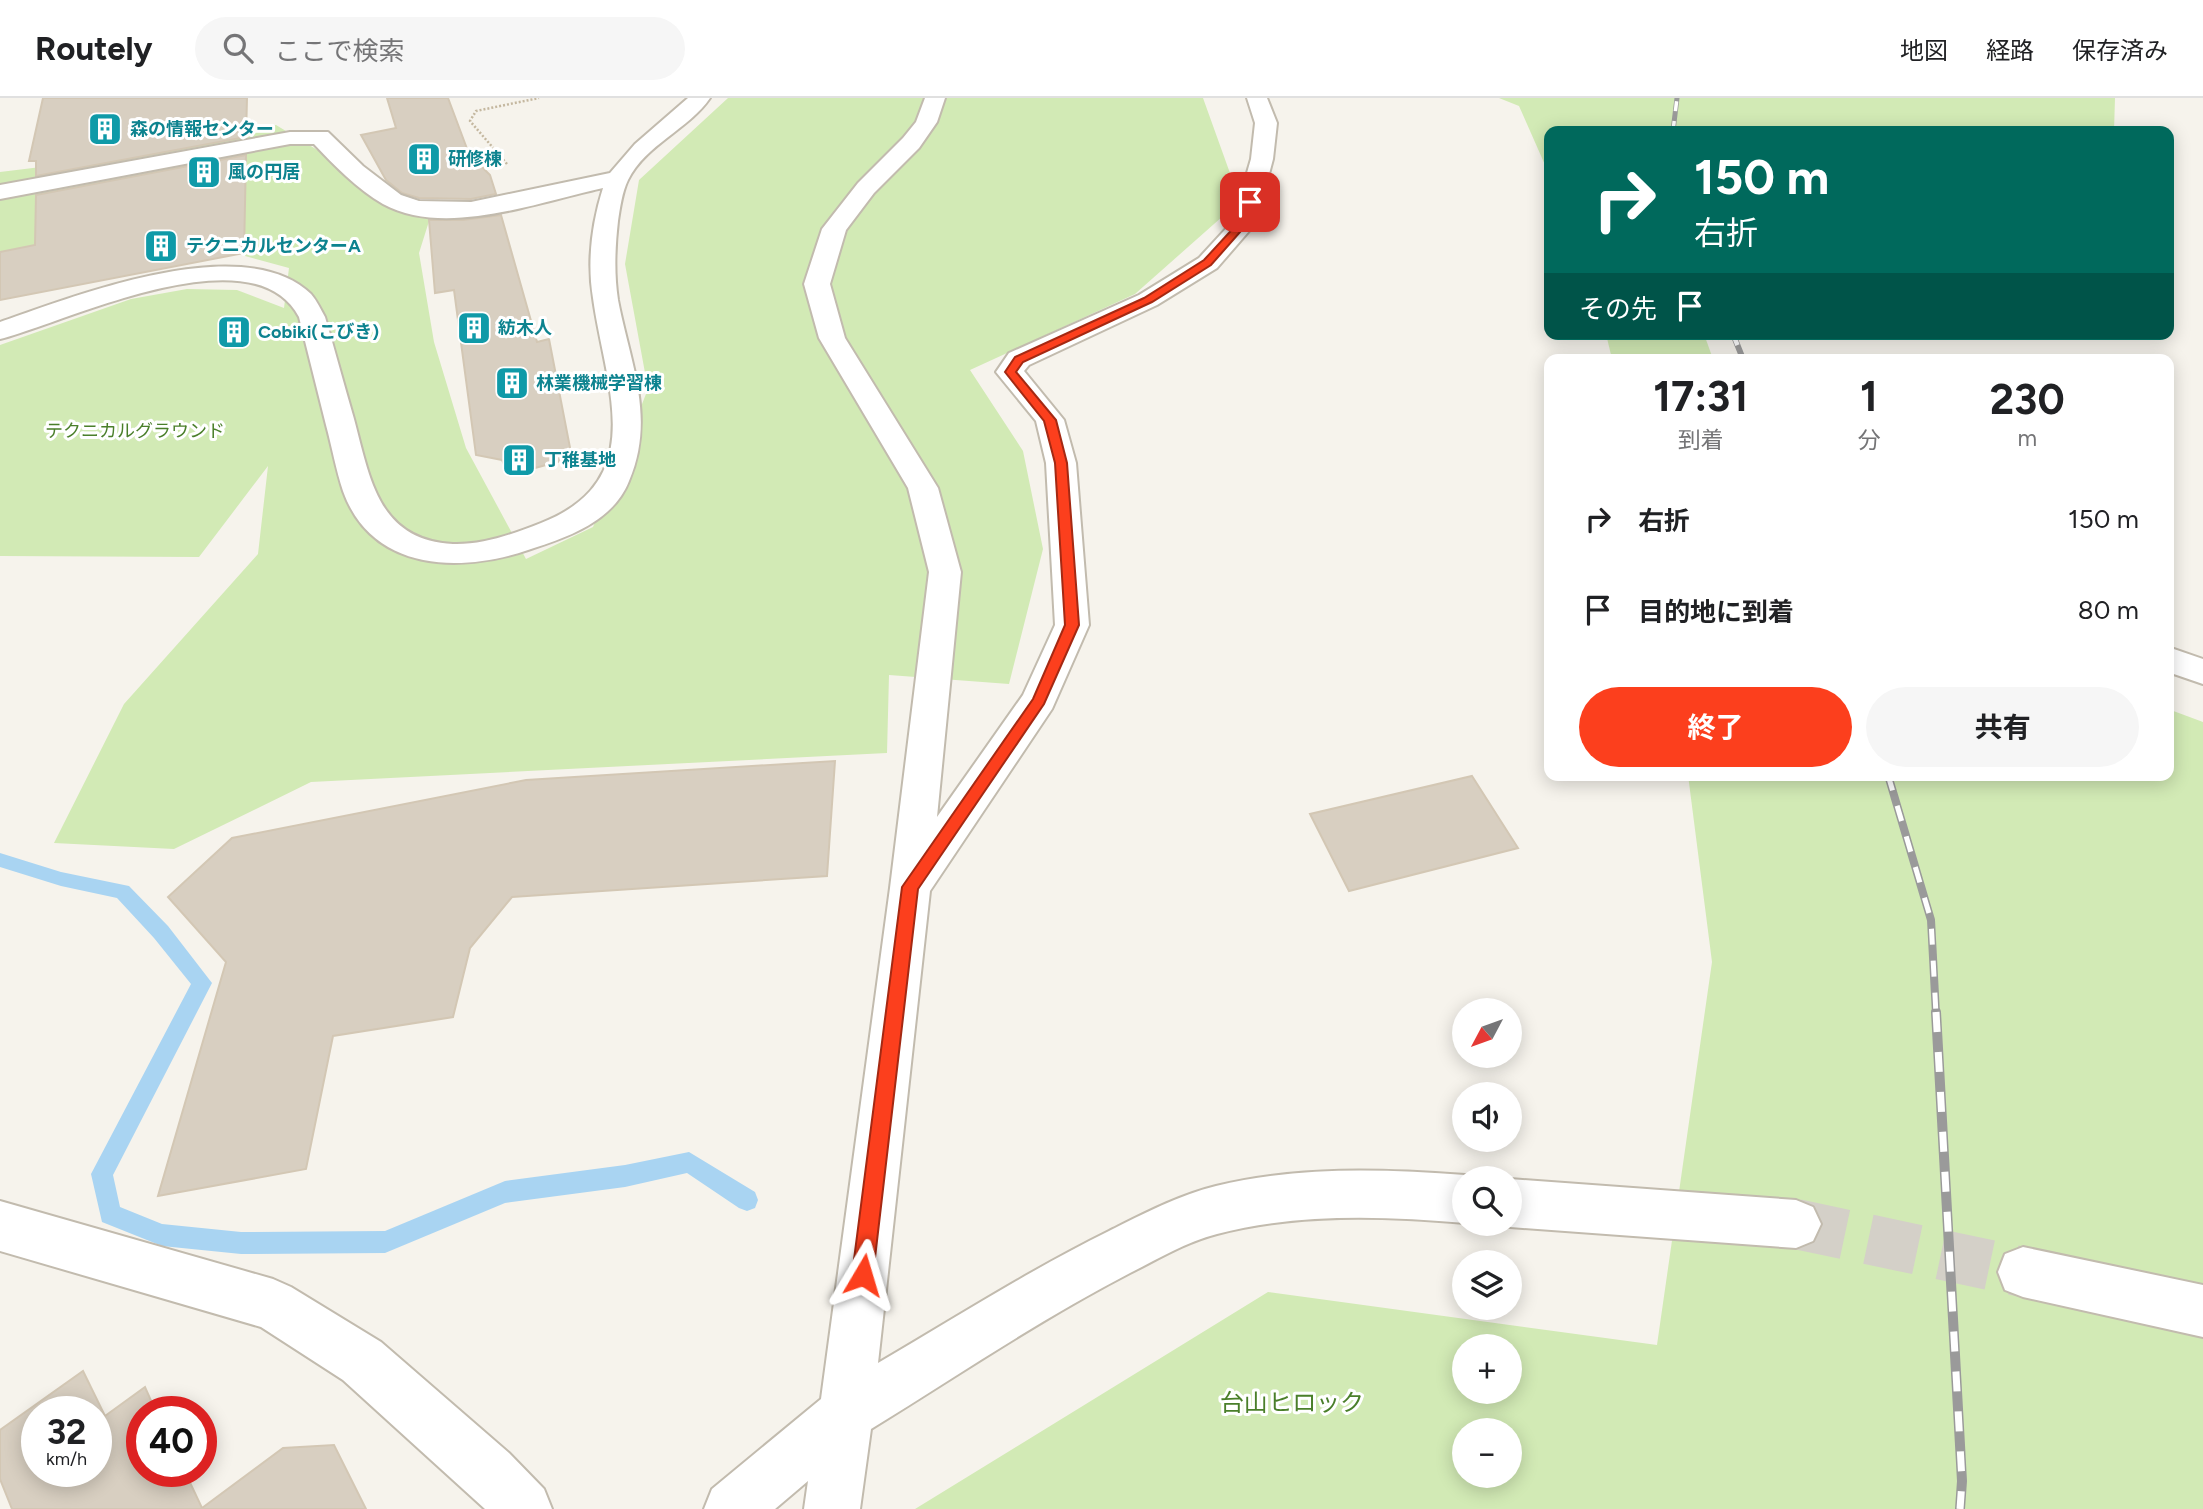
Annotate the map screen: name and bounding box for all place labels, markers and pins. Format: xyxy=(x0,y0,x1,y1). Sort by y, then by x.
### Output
building icon: 森の情報センター xyxy=(86,110,124,148)
place label: 森の情報センター xyxy=(130,118,274,140)
building icon: 研修棟 xyxy=(405,140,443,178)
place label: 研修棟 xyxy=(448,148,502,170)
building icon: 風の円居 xyxy=(185,153,223,191)
place label: 風の円居 xyxy=(228,161,300,183)
pin xyxy=(1220,172,1280,232)
building icon: テクニカルセンターA xyxy=(142,227,180,265)
place label: テクニカルセンターA xyxy=(186,235,361,257)
building icon: 紡木人 xyxy=(455,309,493,347)
building icon: Cobiki(こびき) xyxy=(215,313,253,351)
place label: 紡木人 xyxy=(498,317,552,339)
place label: Cobiki(こびき) xyxy=(258,321,379,343)
building icon: 林業機械学習棟 xyxy=(493,364,531,402)
place label: 林業機械学習棟 xyxy=(536,372,662,394)
building icon: 丁稚基地 xyxy=(500,441,538,479)
place label: 丁稚基地 xyxy=(544,449,616,471)

